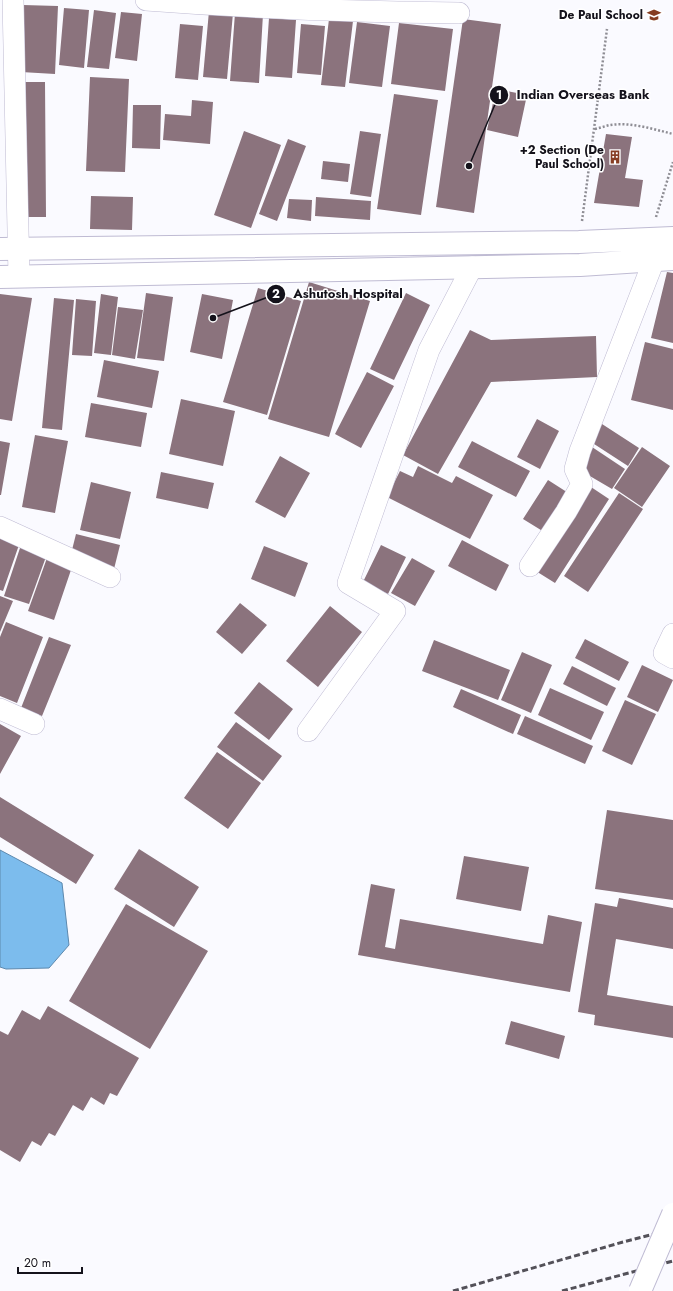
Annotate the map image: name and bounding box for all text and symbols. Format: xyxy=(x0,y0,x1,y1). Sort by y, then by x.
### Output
place label: De Paul School xyxy=(559,6,643,24)
school or university icon: De Paul School xyxy=(646,7,662,23)
callout: Indian Overseas Bank xyxy=(489,82,657,107)
text: Indian Overseas Bank xyxy=(517,85,650,104)
text: 1 xyxy=(496,86,502,104)
place label: +2 Section (De Paul School) xyxy=(520,141,604,173)
building icon: +2 Section (De Paul School) xyxy=(607,149,623,165)
callout: Ashutosh Hospital xyxy=(266,281,411,306)
text: Ashutosh Hospital xyxy=(292,284,403,303)
text: 2 xyxy=(272,285,280,303)
scale bar xyxy=(18,1249,82,1275)
text: 20 m xyxy=(24,1254,51,1272)

